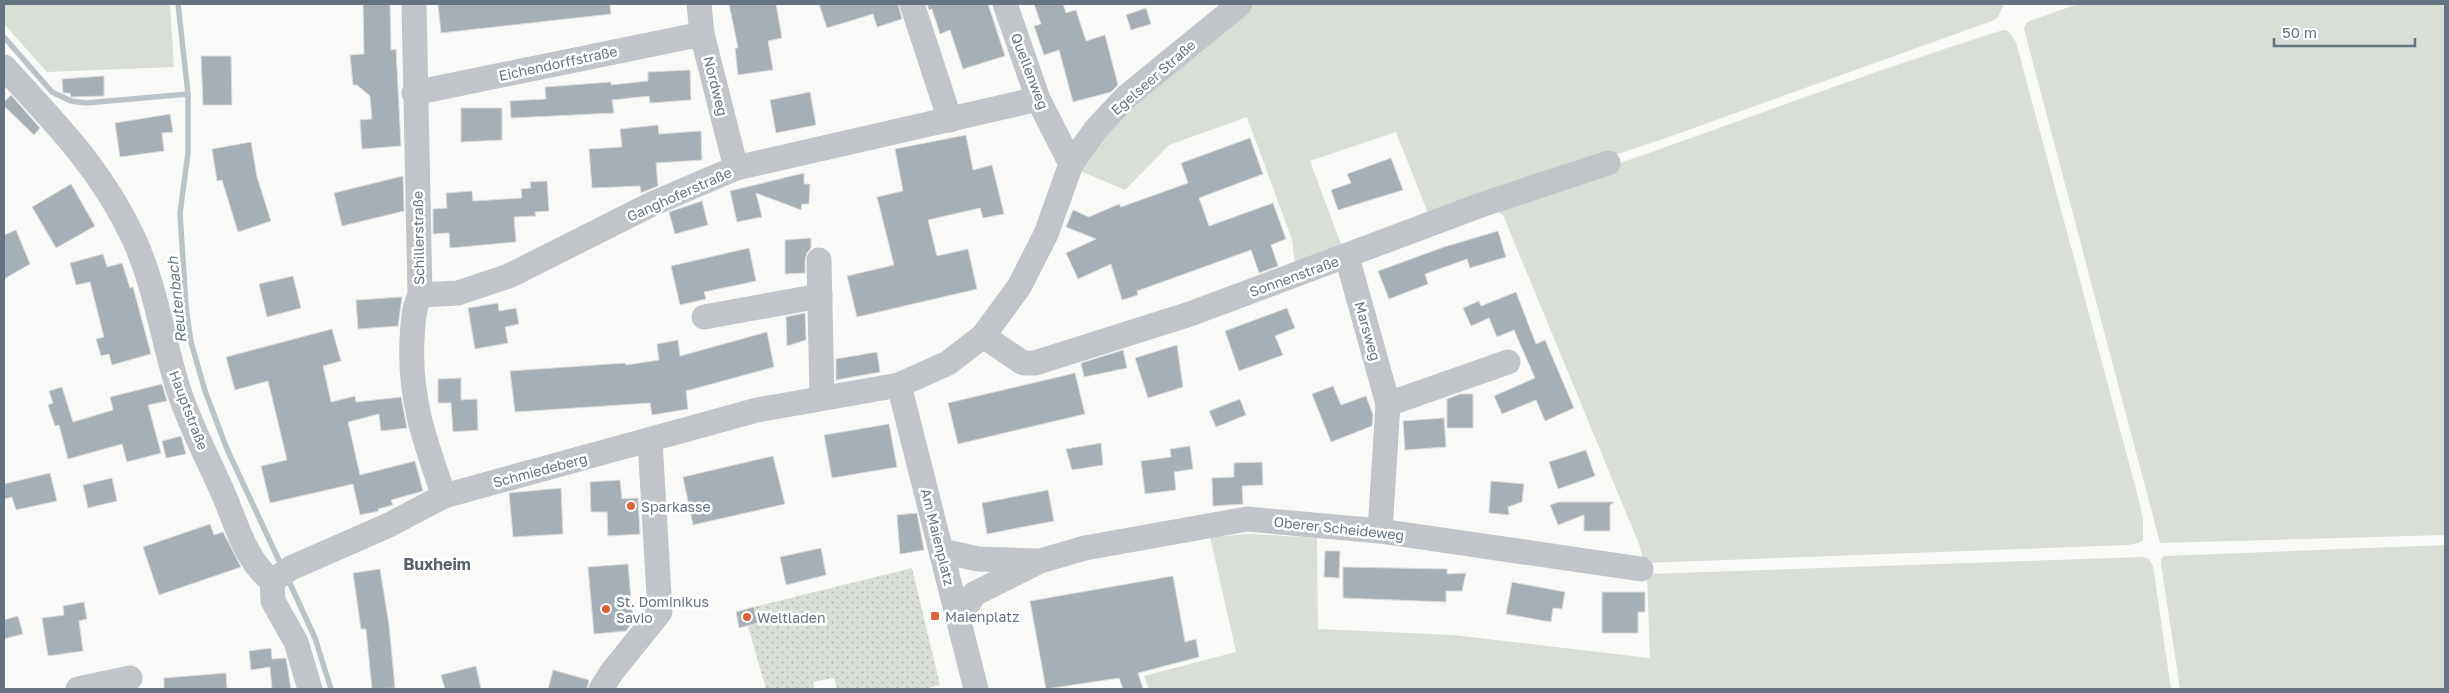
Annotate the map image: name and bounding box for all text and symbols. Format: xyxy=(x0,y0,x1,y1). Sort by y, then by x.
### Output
scale bar xyxy=(2274,15,2415,47)
text: 50 m xyxy=(2282,23,2317,41)
street label: Quellenweg xyxy=(1008,30,1052,112)
street label: Egelseer Straße xyxy=(1107,36,1199,118)
street label: Eichendorffstraße xyxy=(497,42,619,84)
street label: Nordweg xyxy=(700,54,732,118)
street label: Ganghoferstraße xyxy=(624,163,734,225)
street label: Schillerstraße xyxy=(409,191,427,285)
street label: Sonnenstraße xyxy=(1247,252,1341,300)
water label: Reutenbach xyxy=(162,255,189,344)
street label: Marsweg xyxy=(1351,299,1385,363)
street label: Hauptstraße xyxy=(166,368,212,452)
street label: Schmiedeberg xyxy=(491,449,589,491)
street label: Am Maienplatz xyxy=(918,487,958,587)
place label: Sparkasse xyxy=(641,498,711,515)
marker: Sparkasse xyxy=(625,500,637,512)
street label: Oberer Scheideweg xyxy=(1273,513,1405,543)
district label: Buxheim xyxy=(403,554,471,574)
place label: St. Dominikus Savio xyxy=(616,593,709,626)
marker: St. Dominikus Savio xyxy=(600,603,612,615)
place label: Maienplatz xyxy=(945,608,1019,625)
place label: Weltladen xyxy=(757,609,826,626)
marker: Maienplatz xyxy=(929,610,941,622)
marker: Weltladen xyxy=(741,611,753,623)

